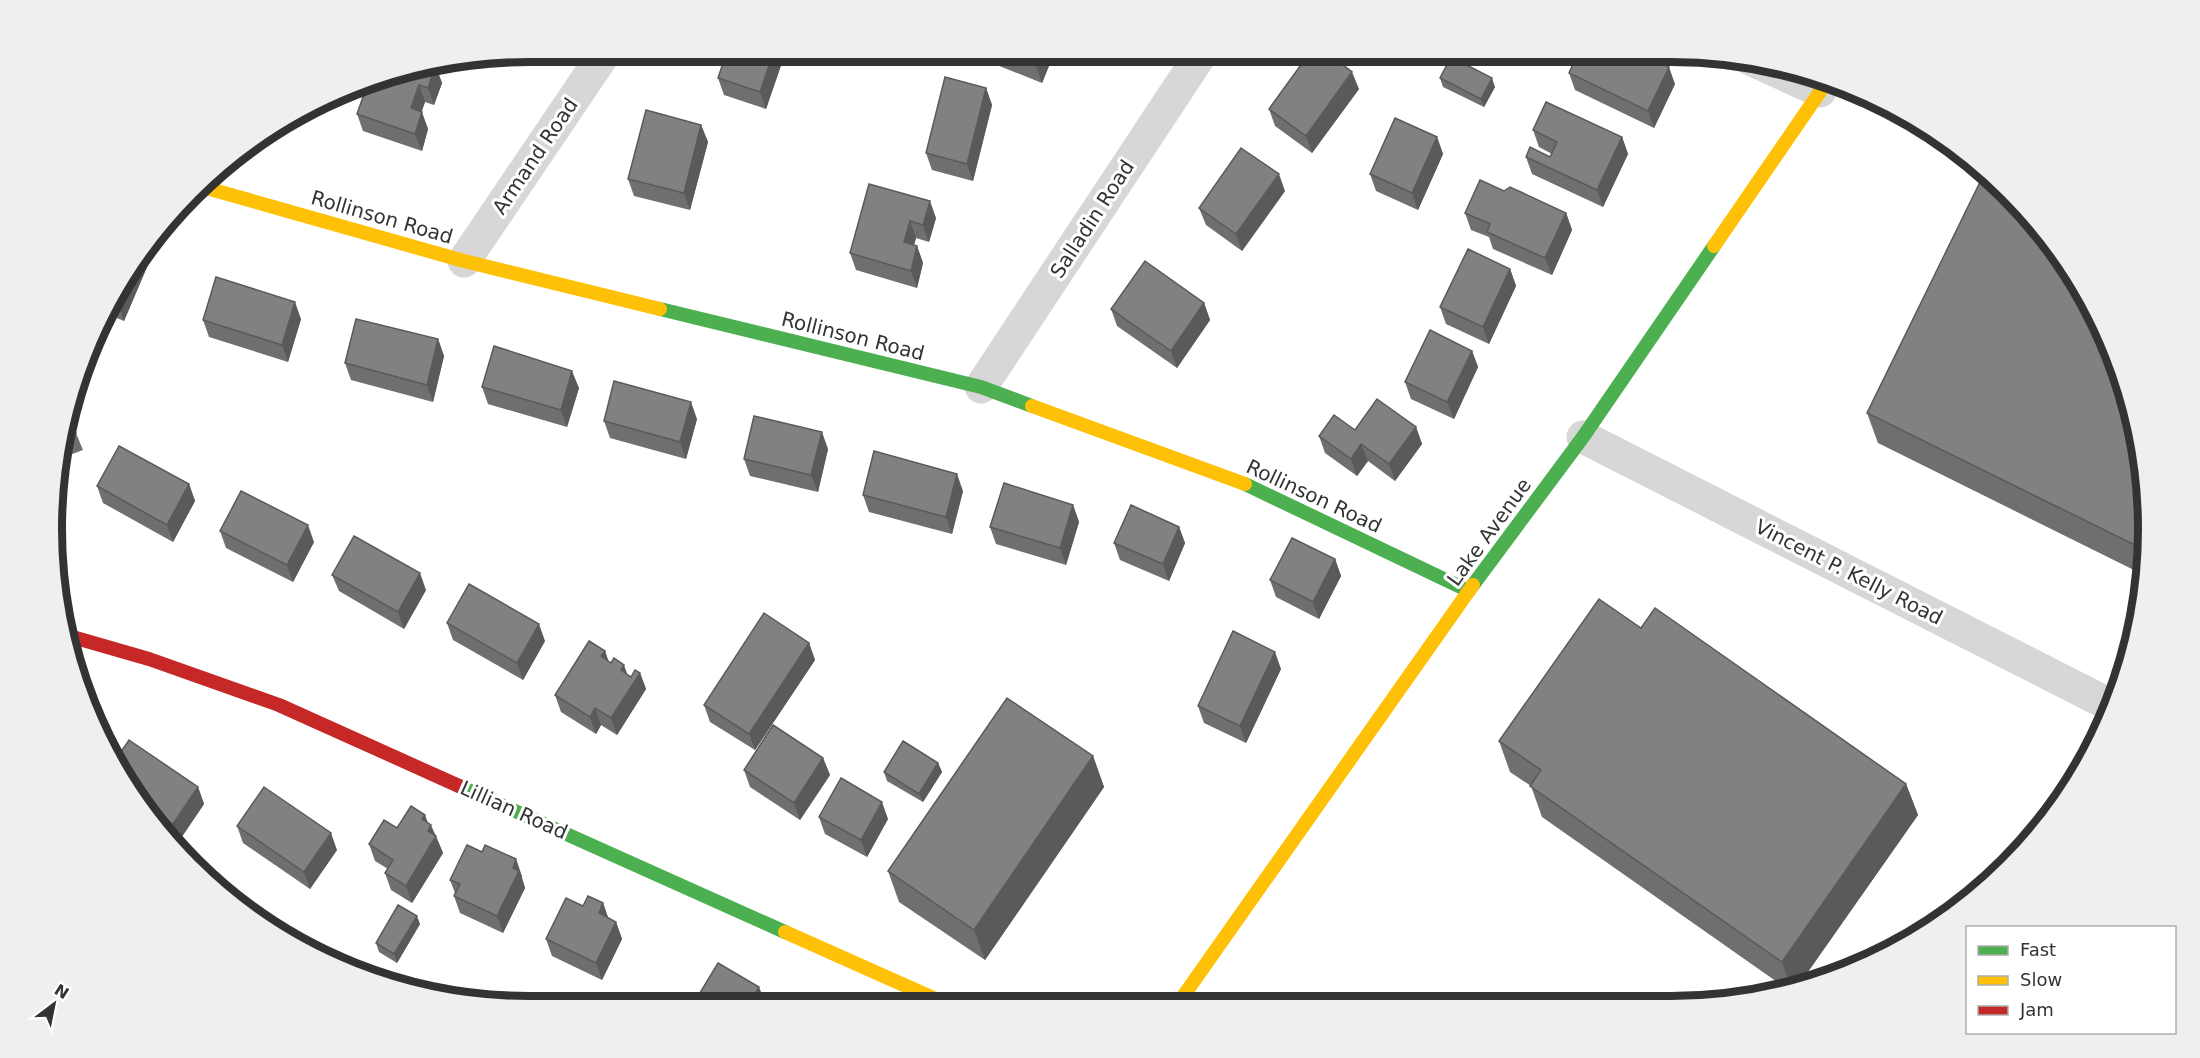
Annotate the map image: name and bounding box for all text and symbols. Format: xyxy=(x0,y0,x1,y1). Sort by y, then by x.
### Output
street label: Armand Road xyxy=(487,93,583,219)
street label: Salladin Road xyxy=(1045,156,1139,282)
street label: Rollinson Road xyxy=(308,185,456,249)
street label: Rollinson Road xyxy=(779,307,927,365)
street label: Rollinson Road xyxy=(1243,454,1385,538)
street label: Lake Avenue xyxy=(1442,473,1536,591)
street label: Vincent P. Kelly Road xyxy=(1751,514,1947,630)
street label: Lillian Road xyxy=(457,776,571,844)
legend xyxy=(1966,926,2176,1034)
text: Fast xyxy=(2020,939,2056,960)
text: Slow xyxy=(2020,969,2062,990)
north arrow xyxy=(24,974,84,1034)
text: N xyxy=(51,980,72,1003)
text: Jam xyxy=(2019,999,2054,1020)

